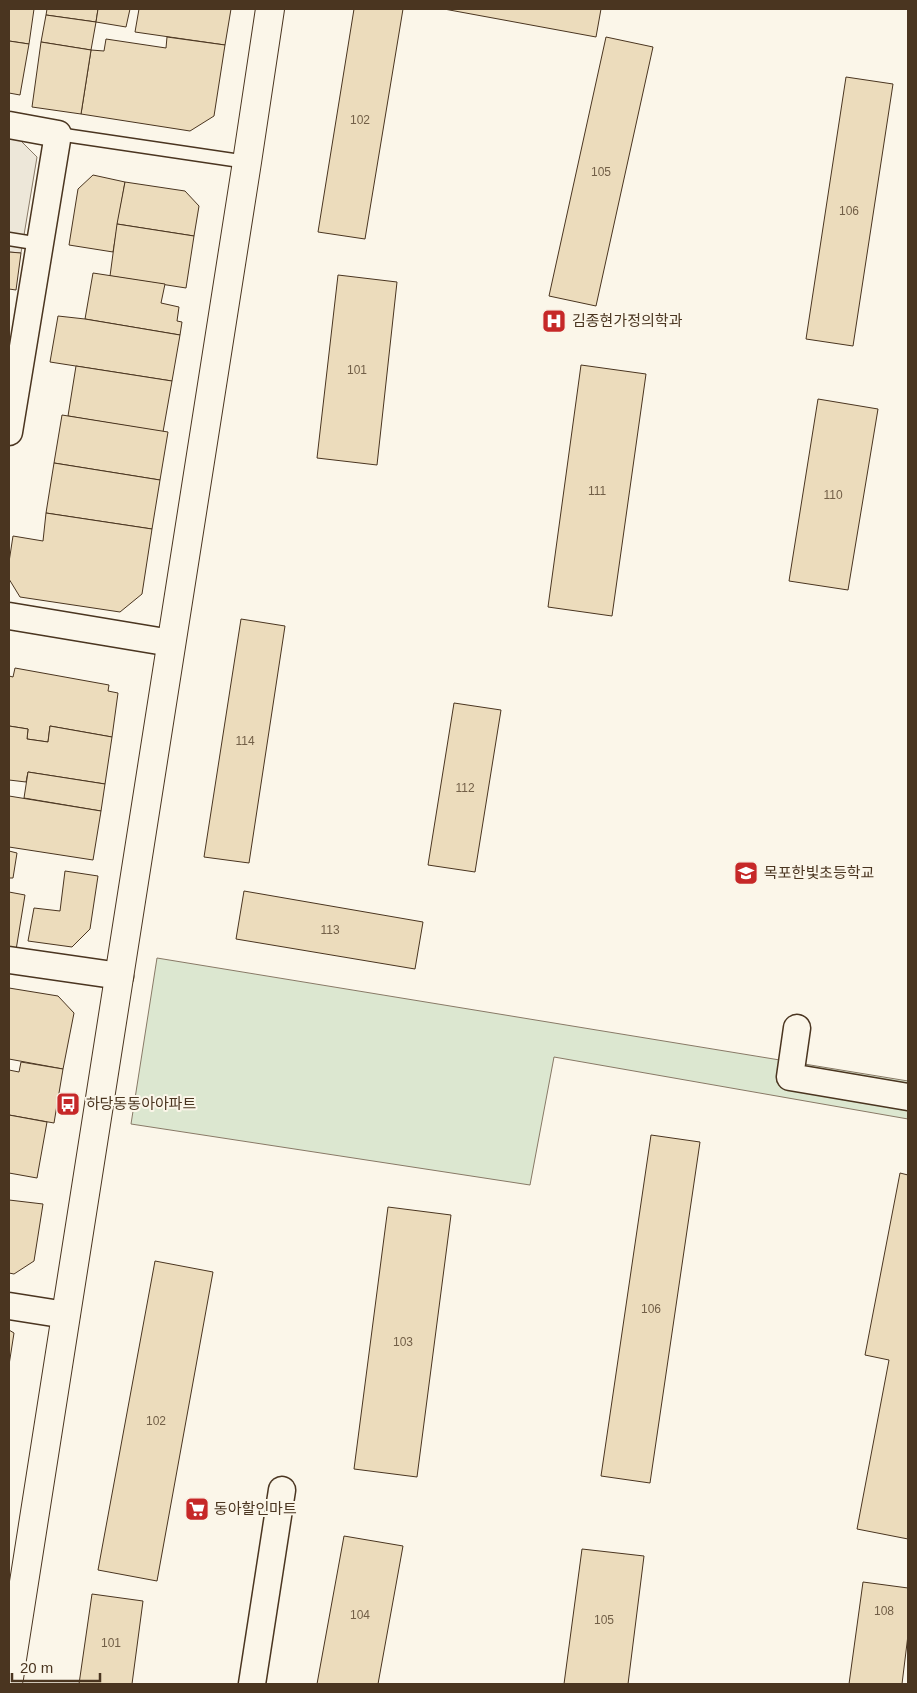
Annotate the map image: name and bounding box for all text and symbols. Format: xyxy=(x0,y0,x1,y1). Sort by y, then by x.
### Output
house number: 102 xyxy=(350,113,370,127)
house number: 105 xyxy=(591,165,611,179)
house number: 106 xyxy=(839,204,859,218)
hospital icon: 김종현가정의학과 xyxy=(541,308,567,334)
place label: 김종현가정의학과 xyxy=(572,312,683,329)
house number: 101 xyxy=(347,363,367,377)
house number: 111 xyxy=(588,484,606,498)
house number: 110 xyxy=(823,488,843,502)
house number: 114 xyxy=(235,734,255,748)
house number: 112 xyxy=(455,781,475,795)
school or university icon: 목포한빛초등학교 xyxy=(733,860,759,886)
place label: 목포한빛초등학교 xyxy=(764,864,874,881)
house number: 113 xyxy=(320,923,340,937)
bus stop icon: 하당동동아아파트 xyxy=(55,1091,81,1117)
place label: 하당동동아아파트 xyxy=(86,1095,197,1112)
house number: 106 xyxy=(641,1302,661,1316)
house number: 103 xyxy=(393,1335,413,1349)
house number: 102 xyxy=(146,1414,166,1428)
supermarket icon: 동아할인마트 xyxy=(184,1496,210,1522)
place label: 동아할인마트 xyxy=(214,1500,297,1517)
house number: 108 xyxy=(874,1604,894,1618)
house number: 104 xyxy=(350,1608,370,1622)
house number: 105 xyxy=(594,1613,614,1627)
house number: 101 xyxy=(101,1636,121,1650)
scale bar xyxy=(12,1650,100,1682)
text: 20 m xyxy=(20,1659,53,1676)

